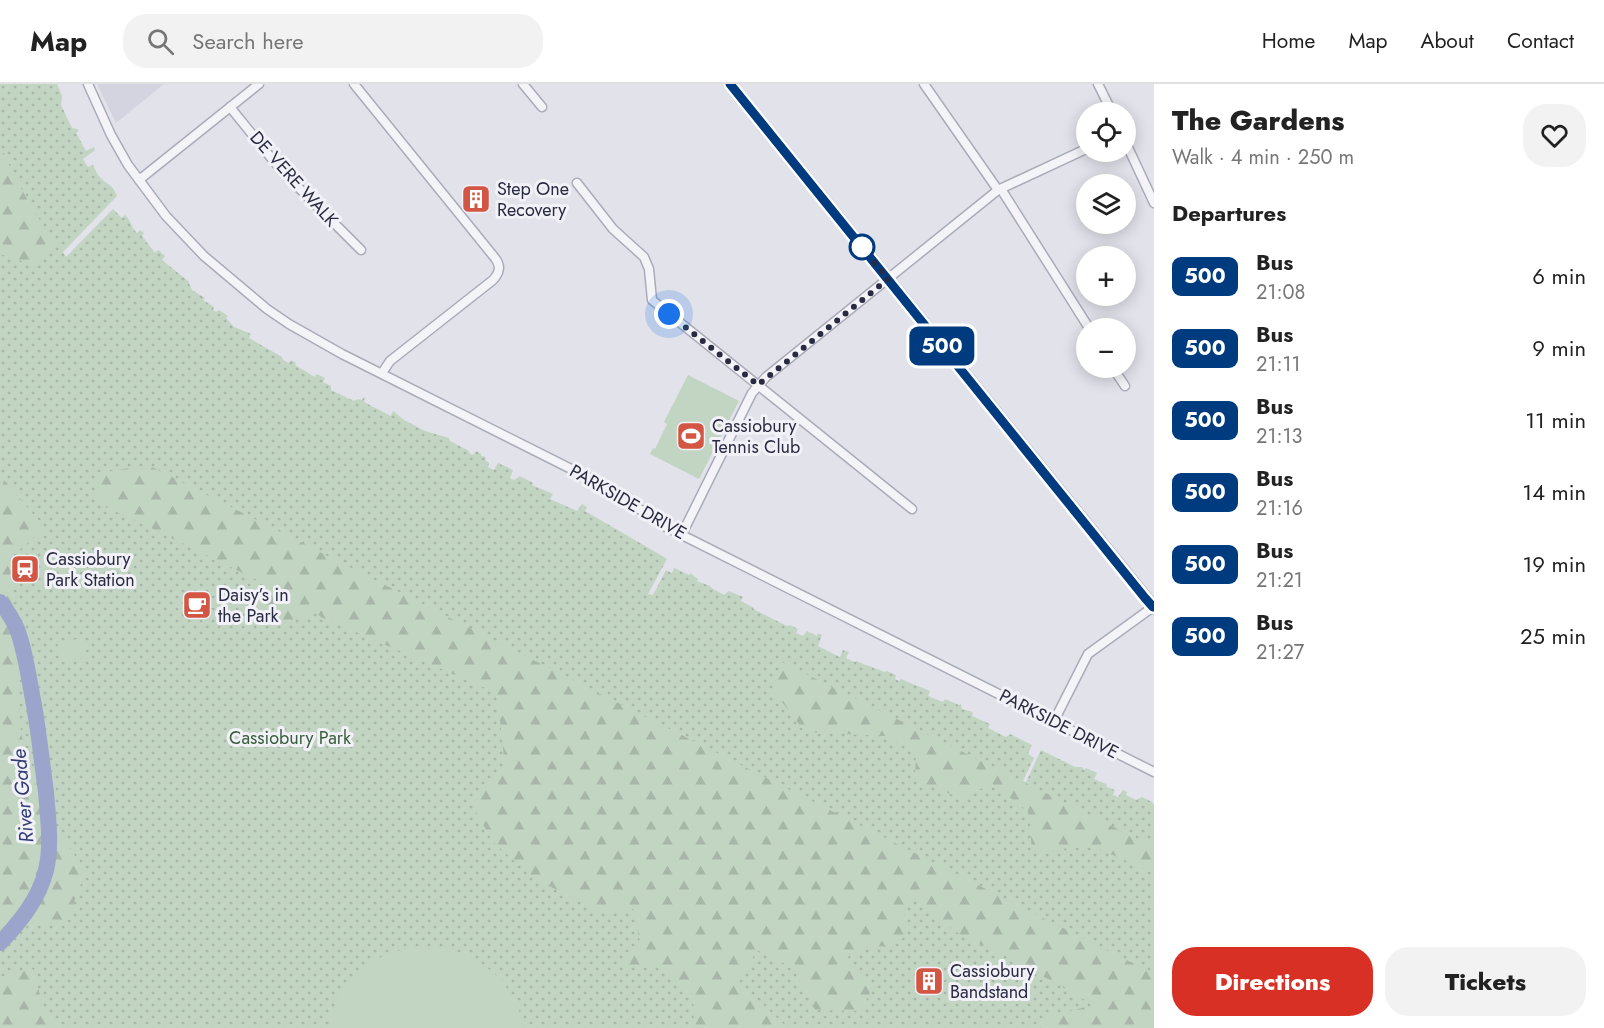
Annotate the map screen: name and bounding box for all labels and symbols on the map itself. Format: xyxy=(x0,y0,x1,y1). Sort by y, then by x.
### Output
street label: DE VERE WALK xyxy=(244,125,345,233)
place label: Step One Recovery xyxy=(497,176,569,223)
building icon: Step One Recovery xyxy=(460,183,492,215)
unlabelled marker xyxy=(849,234,875,260)
your location xyxy=(654,299,684,329)
line badge: 500 xyxy=(908,326,976,366)
place label: Cassiobury Tennis Club xyxy=(712,413,800,460)
sports icon: Cassiobury Tennis Club xyxy=(675,420,707,452)
street label: PARKSIDE DRIVE xyxy=(565,458,691,546)
place label: Cassiobury Park Station xyxy=(46,546,135,593)
station icon: Cassiobury Park Station xyxy=(9,553,41,585)
place label: Daisy’s in the Park xyxy=(218,582,289,629)
cafe icon: Daisy’s in the Park xyxy=(181,589,213,621)
street label: PARKSIDE DRIVE xyxy=(995,683,1123,765)
park label: Cassiobury Park xyxy=(229,725,351,751)
water label: River Gade xyxy=(4,748,42,844)
place label: Cassiobury Bandstand xyxy=(950,958,1034,1005)
building icon: Cassiobury Bandstand xyxy=(913,965,945,997)

